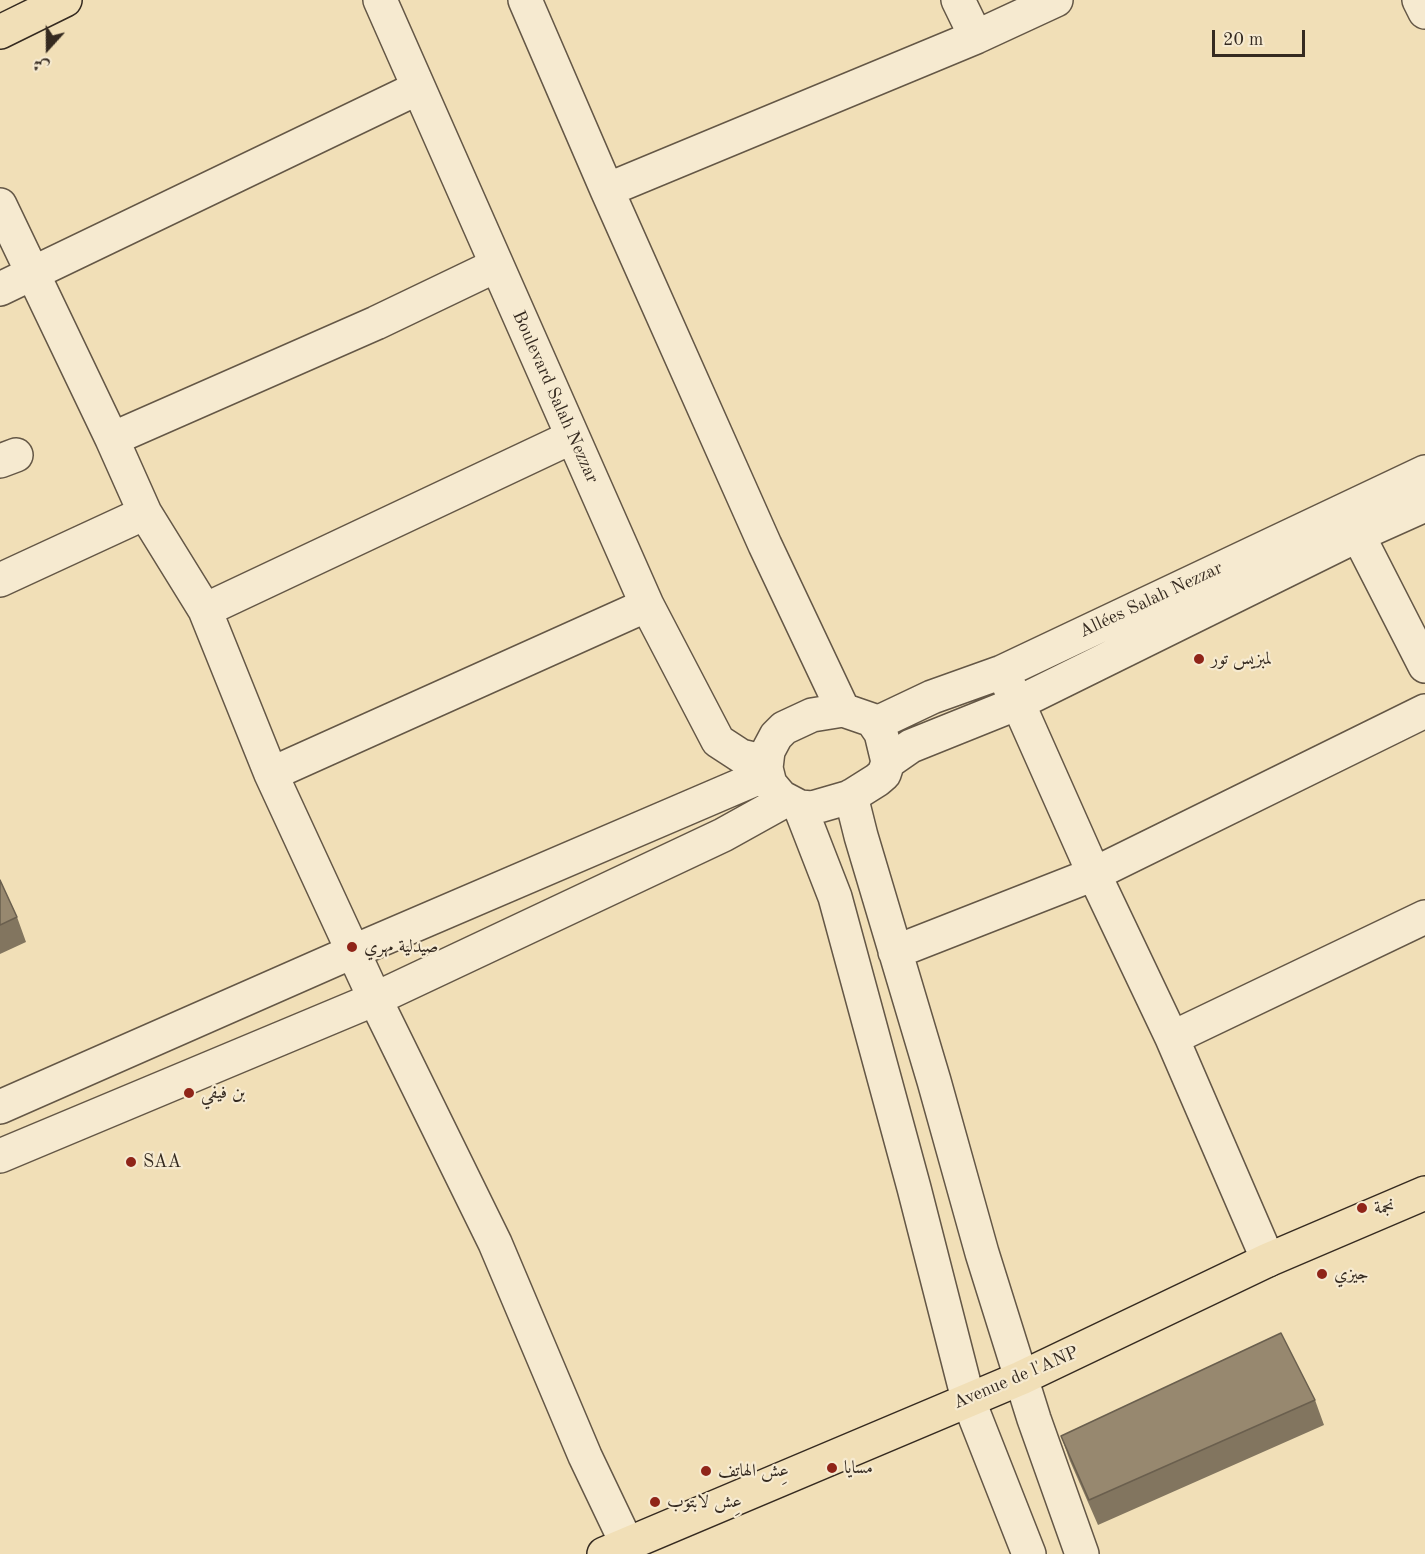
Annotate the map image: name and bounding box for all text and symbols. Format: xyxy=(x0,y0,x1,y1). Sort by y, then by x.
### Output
north arrow xyxy=(18,18,78,78)
scale bar xyxy=(1215,18,1308,56)
text: 20 m xyxy=(1223,31,1263,49)
text: ش xyxy=(31,54,52,75)
street label: Boulevard Salah Nezzar xyxy=(507,307,603,487)
street label: Allées Salah Nezzar xyxy=(1076,557,1226,643)
place label: لمبزيس تور xyxy=(1211,648,1272,670)
marker: لمبزيس تور xyxy=(1192,652,1206,666)
place label: صيدلية مهري xyxy=(364,936,438,958)
marker: صيدلية مهري xyxy=(345,940,359,954)
place label: بن فيفي xyxy=(201,1082,245,1104)
marker: بن فيفي xyxy=(182,1086,196,1100)
place label: SAA xyxy=(143,1151,181,1173)
marker: SAA xyxy=(124,1155,138,1169)
place label: نجمة xyxy=(1374,1197,1395,1219)
marker: نجمة xyxy=(1355,1201,1369,1215)
place label: جيزي xyxy=(1334,1263,1369,1285)
marker: جيزي xyxy=(1315,1267,1329,1281)
street label: Avenue de l'ANP xyxy=(950,1342,1082,1414)
place label: مسايا xyxy=(844,1457,873,1479)
place label: عِش الهاتف xyxy=(718,1460,789,1482)
marker: مسايا xyxy=(825,1461,839,1475)
marker: عِش الهاتف xyxy=(699,1464,713,1478)
place label: عِش لابتوب xyxy=(667,1491,742,1513)
marker: عِش لابتوب xyxy=(648,1495,662,1509)

